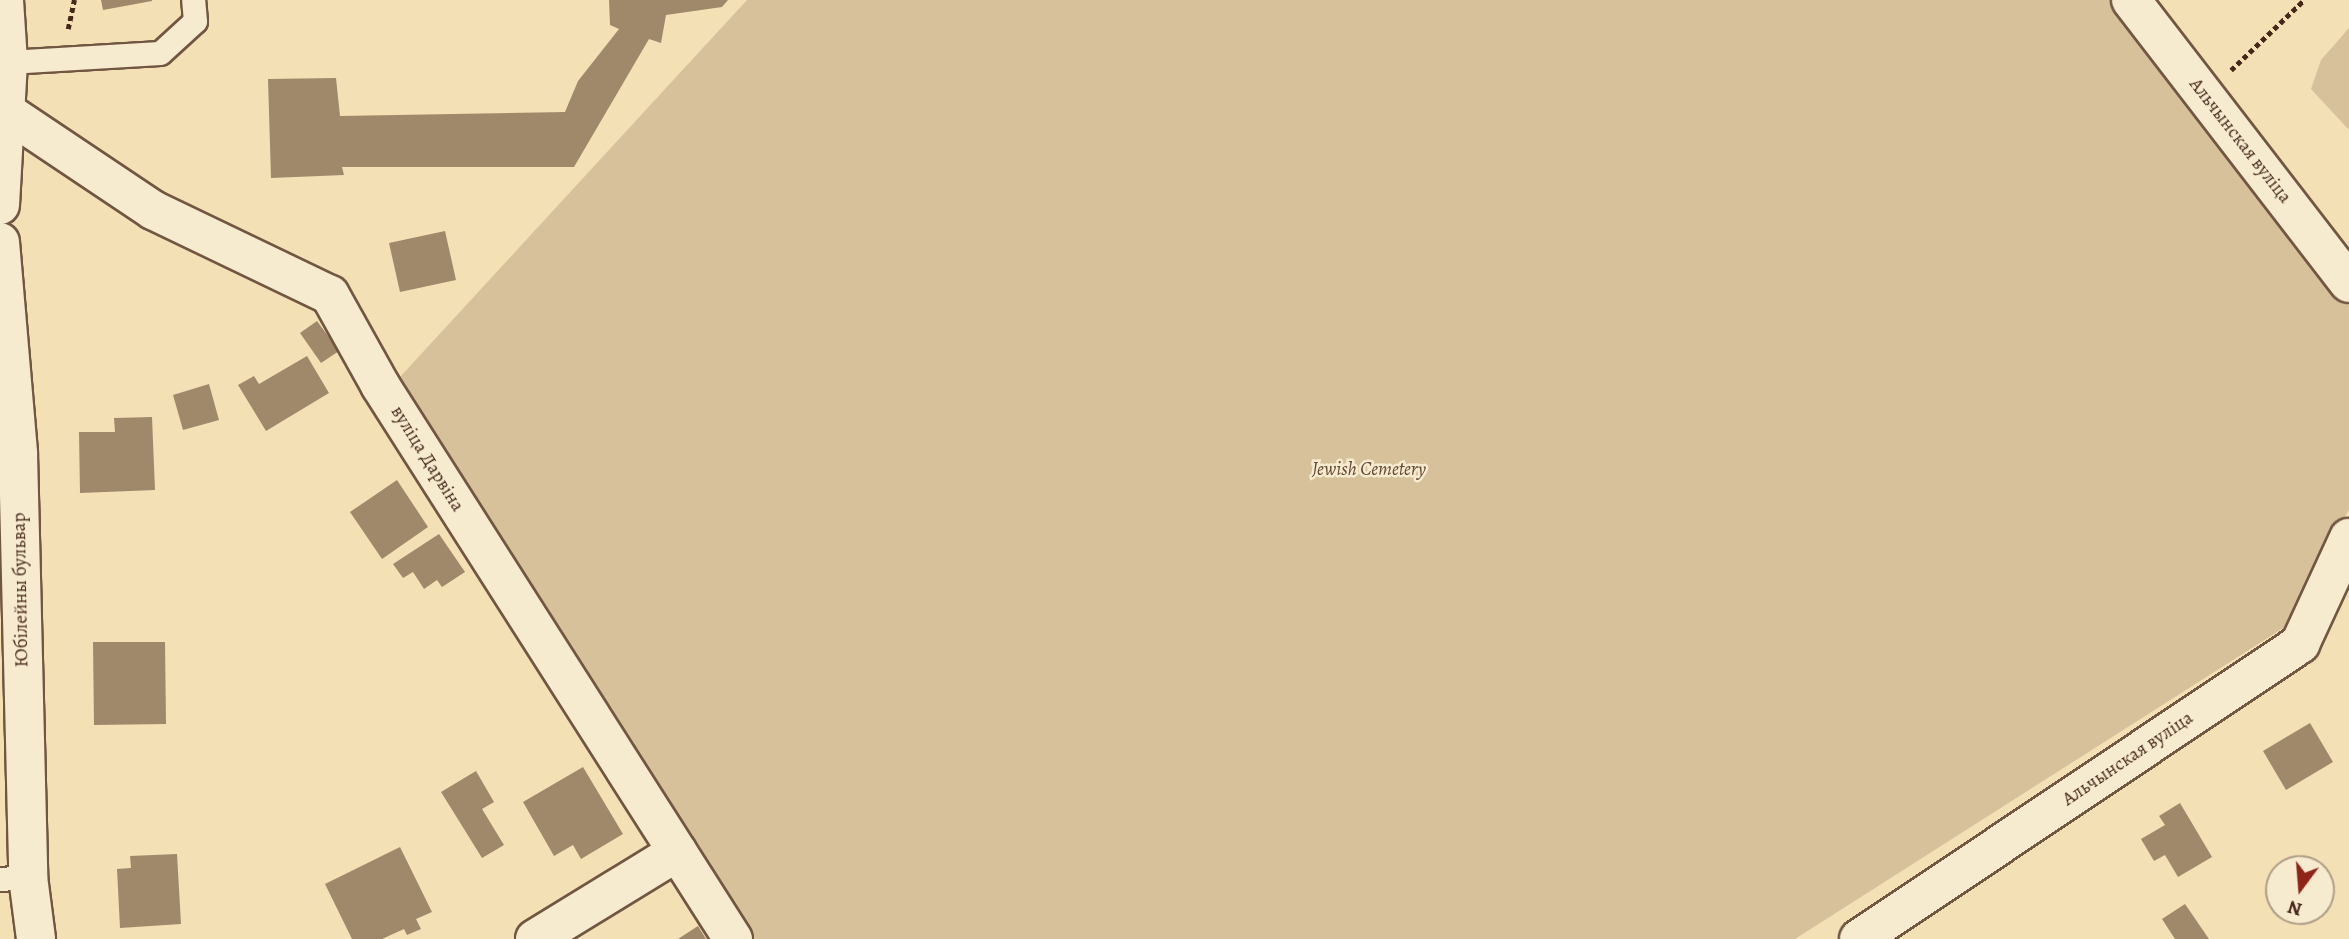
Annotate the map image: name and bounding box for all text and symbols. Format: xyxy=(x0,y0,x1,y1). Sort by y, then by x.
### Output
street label: Альчынская вуліца xyxy=(2184,74,2296,208)
street label: вуліца Дарвіна xyxy=(385,402,469,516)
park label: Jewish Cemetery xyxy=(1312,459,1426,481)
street label: Юбілейны бульвар xyxy=(8,512,34,668)
street label: Альчынская вуліца xyxy=(2058,707,2198,811)
north arrow xyxy=(2265,855,2335,925)
text: N xyxy=(2285,894,2305,923)

